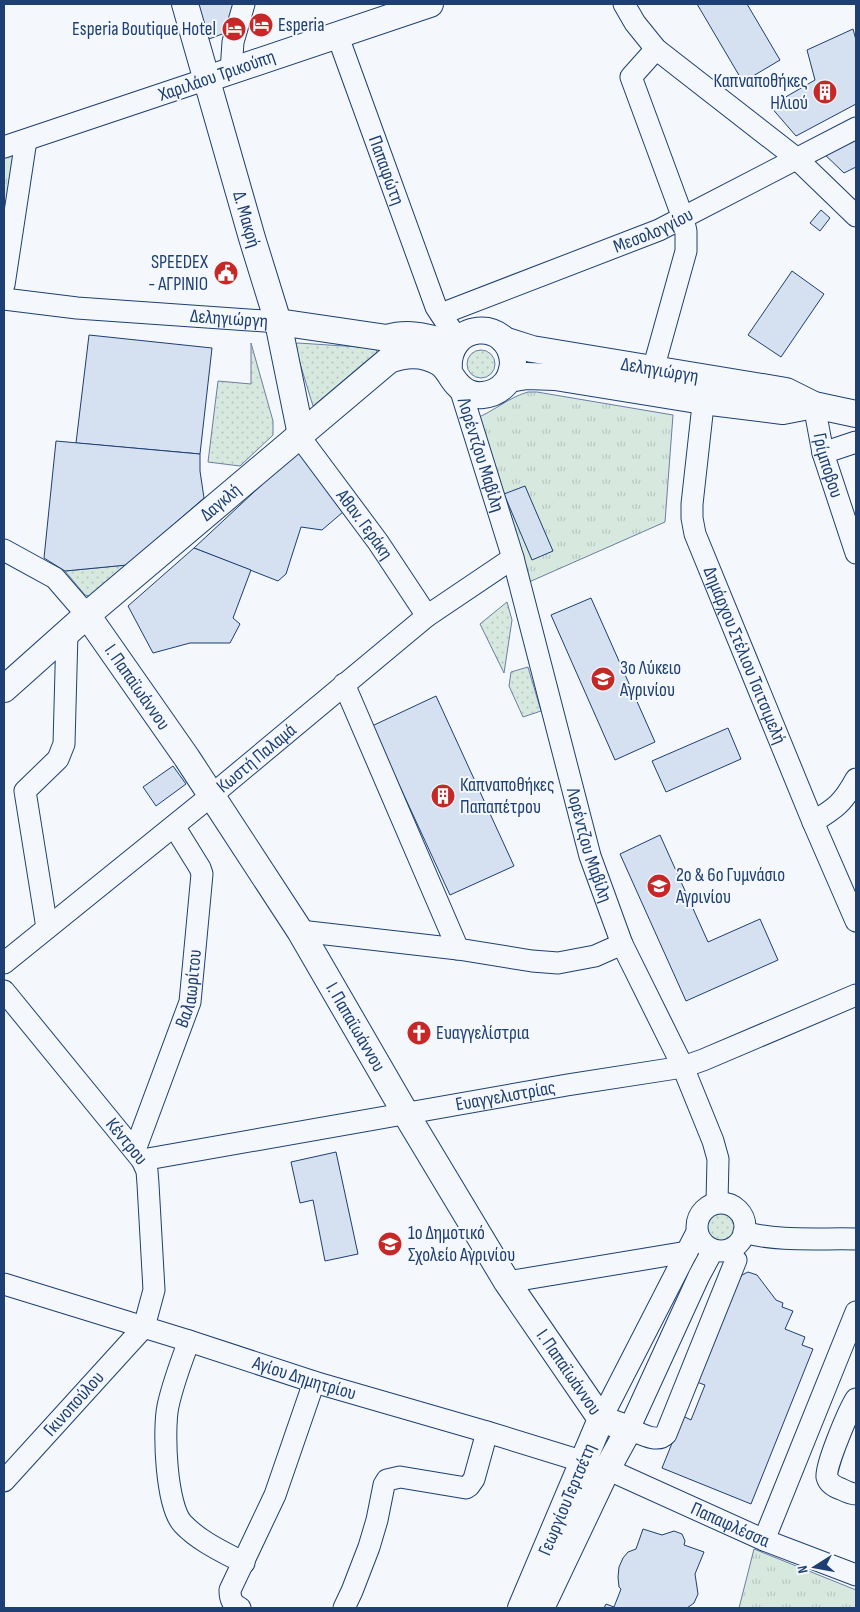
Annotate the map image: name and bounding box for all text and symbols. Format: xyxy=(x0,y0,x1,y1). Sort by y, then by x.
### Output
hotel icon: Esperia xyxy=(248,12,274,38)
place label: Esperia xyxy=(278,14,324,37)
hotel icon: Esperia Boutique Hotel xyxy=(221,16,247,42)
place label: Esperia Boutique Hotel xyxy=(72,18,216,41)
street label: Χαριλάου Τρικούπη xyxy=(155,45,278,107)
place label: Καπναποθήκες Ηλιού xyxy=(714,70,808,115)
building icon: Καπναποθήκες Ηλιού xyxy=(812,79,838,105)
street label: Παπαφώτη xyxy=(363,132,410,208)
street label: Δ. Μακρή xyxy=(228,188,266,250)
street label: Μεσολογγίου xyxy=(610,203,697,258)
place label: SPEEDEX - ΑΓΡΙΝΙΟ xyxy=(148,251,208,296)
public building icon: SPEEDEX - ΑΓΡΙΝΙΟ xyxy=(213,260,239,286)
street label: Δεληγιώργη xyxy=(189,304,269,333)
street label: Δεληγιώργη xyxy=(619,352,700,388)
street label: Λορέντζου Μαβίλη xyxy=(452,394,509,515)
street label: Γρίμποβου xyxy=(808,431,848,501)
street label: Δαγκλή xyxy=(195,479,246,526)
street label: Αθαν. Γεράκη xyxy=(331,484,398,564)
street label: Δημάρχου Στέλιου Τσιτσιμελή xyxy=(698,563,791,747)
street label: Ι. Παπαϊωάννου xyxy=(100,640,175,734)
place label: 3ο Λύκειο Αγρινίου xyxy=(619,657,681,702)
school or university icon: 3ο Λύκειο Αγρινίου xyxy=(590,666,616,692)
street label: Κωστή Παλαμά xyxy=(212,718,301,798)
place label: Καπναποθήκες Παπαπέτρου xyxy=(460,774,554,819)
building icon: Καπναποθήκες Παπαπέτρου xyxy=(430,783,456,809)
street label: Λορέντζου Μαβίλη xyxy=(561,784,617,905)
place label: 2ο & 6ο Γυμνάσιο Αγρινίου xyxy=(675,864,785,909)
school or university icon: 2ο & 6ο Γυμνάσιο Αγρινίου xyxy=(646,873,672,899)
street label: Βαλαωρίτου xyxy=(170,948,206,1031)
street label: Ι. Παπαϊωάννου xyxy=(321,978,390,1076)
church icon: Ευαγγελίστρια xyxy=(406,1020,432,1046)
place label: Ευαγγελίστρια xyxy=(436,1022,529,1045)
street label: Ευαγγελιστρίας xyxy=(454,1076,557,1116)
street label: Κέντρου xyxy=(101,1113,153,1169)
place label: 1ο Δημοτικό Σχολείο Αγρινίου xyxy=(408,1222,515,1267)
school or university icon: 1ο Δημοτικό Σχολείο Αγρινίου xyxy=(377,1231,403,1257)
street label: Ι. Παπαϊωάννου xyxy=(531,1325,606,1420)
street label: Αγίου Δημητρίου xyxy=(249,1351,359,1405)
street label: Γκινοπούλου xyxy=(39,1367,109,1441)
street label: ΓεωργίουΤερτσέτη xyxy=(533,1440,601,1559)
street label: Παπαφλέσσα xyxy=(687,1497,773,1553)
north arrow xyxy=(790,1542,840,1592)
text: N xyxy=(794,1564,812,1575)

